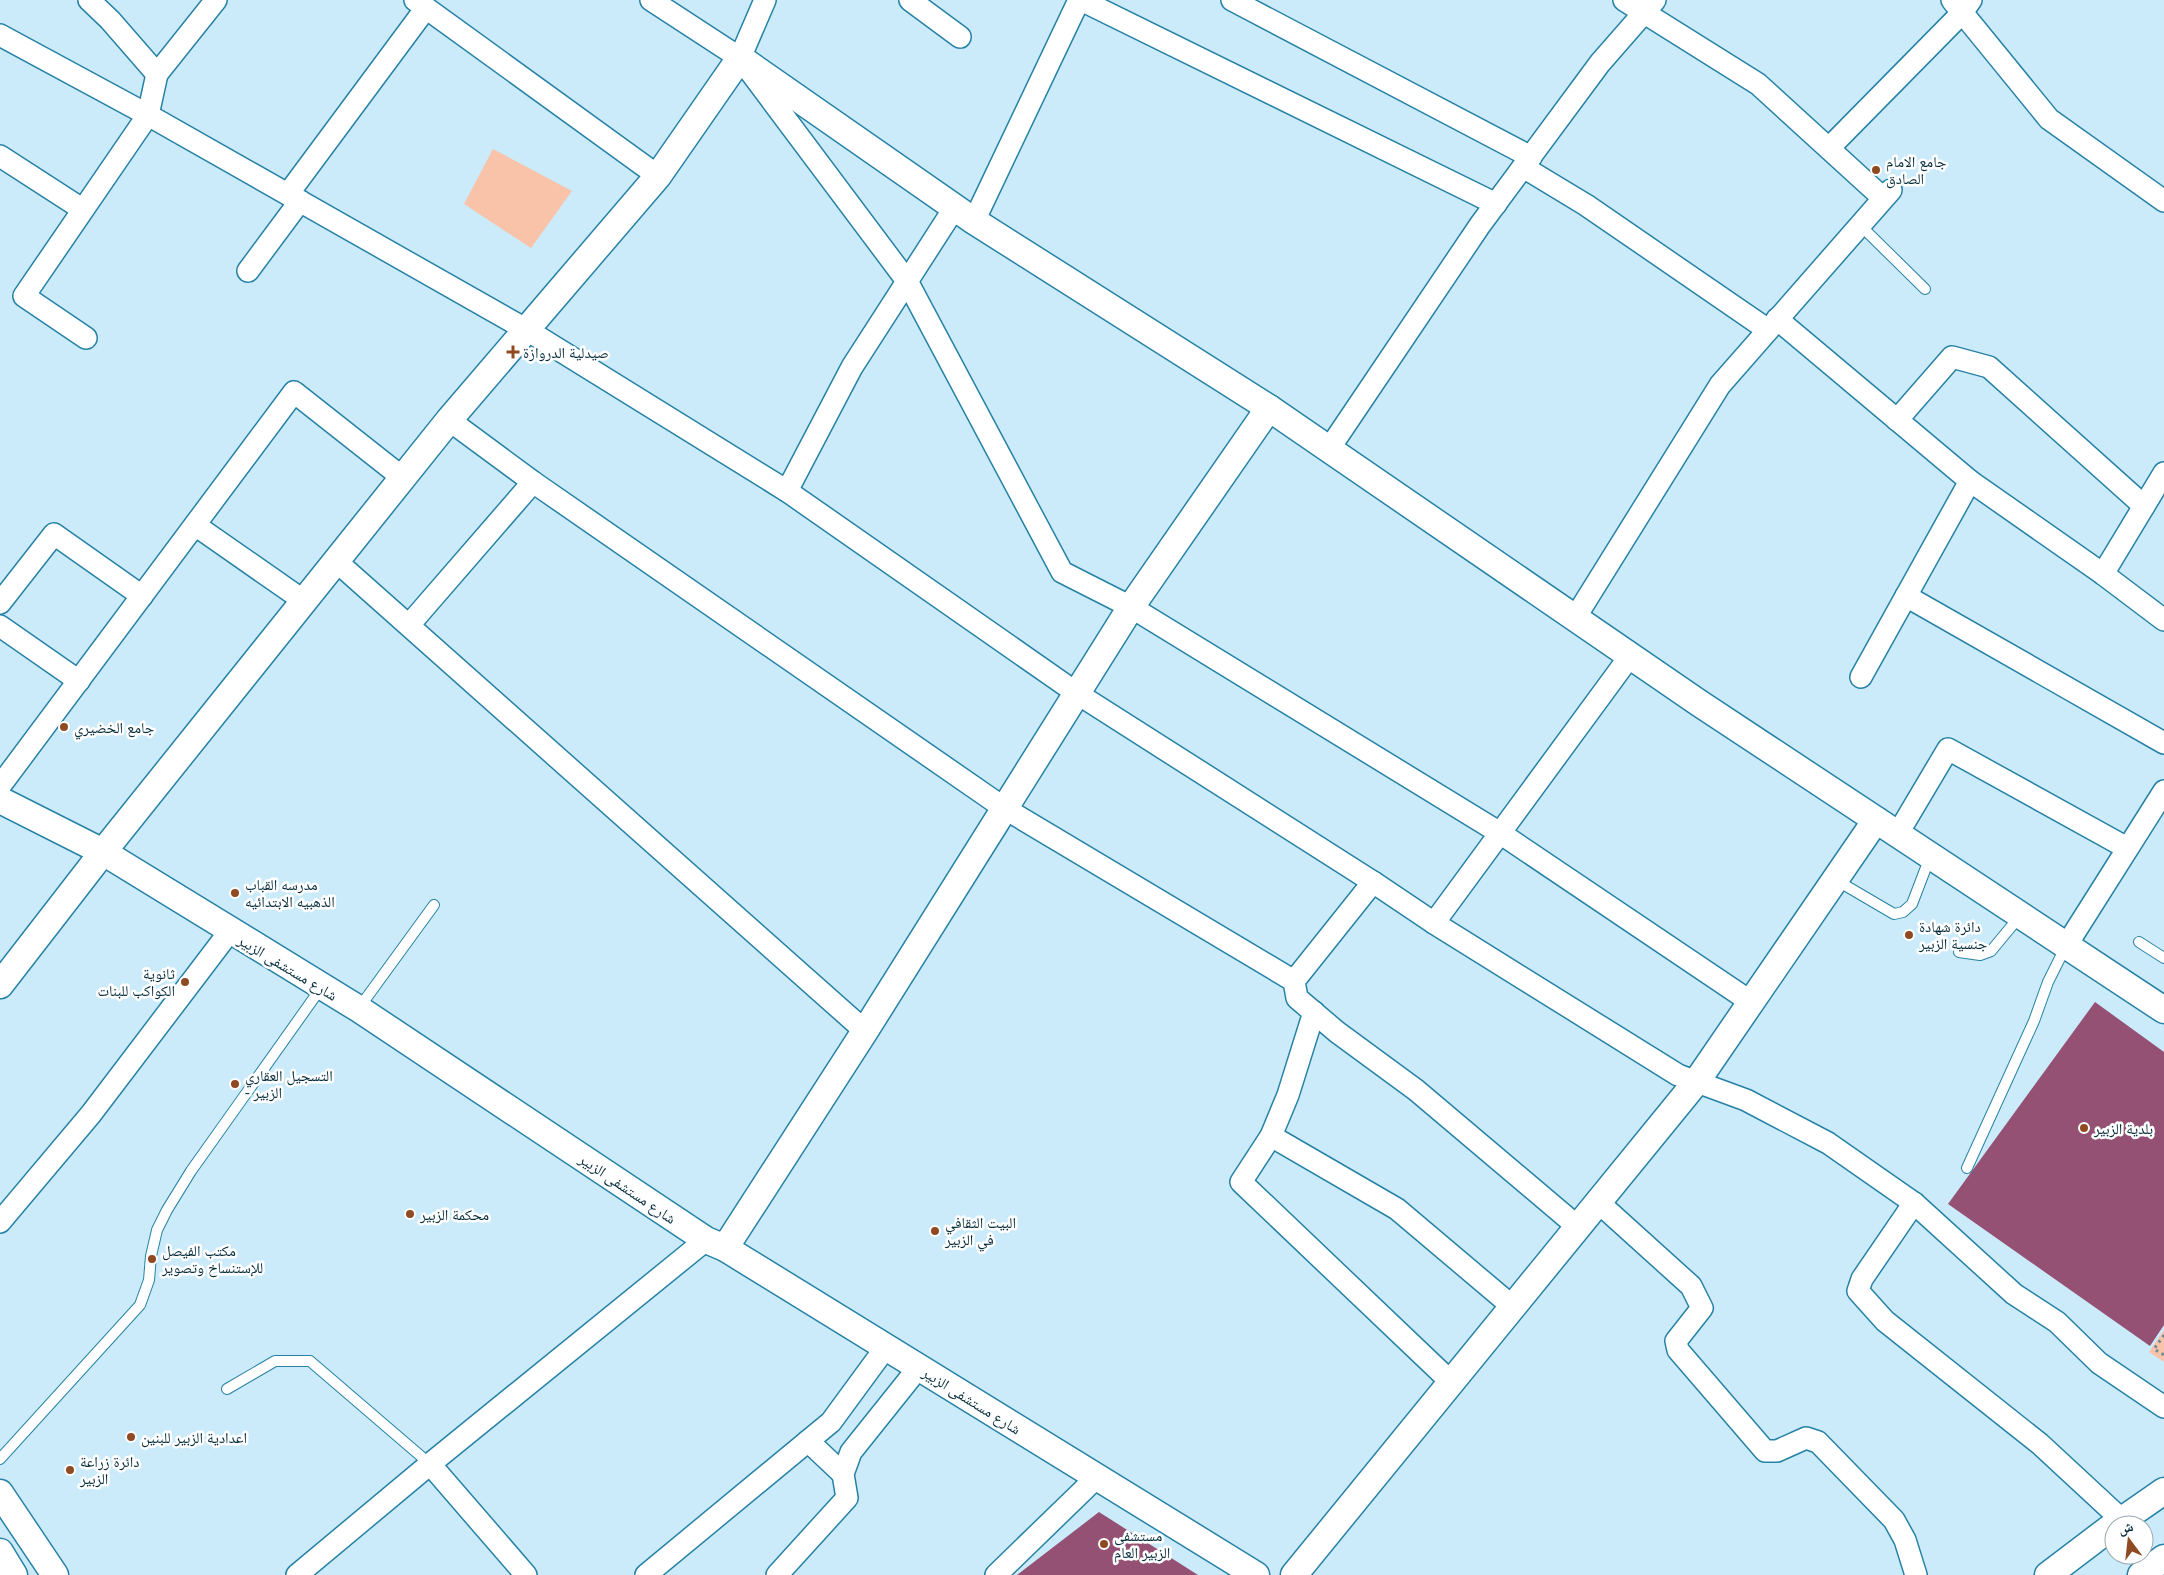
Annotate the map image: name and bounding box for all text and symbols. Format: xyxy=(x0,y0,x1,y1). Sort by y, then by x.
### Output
place label: جامع الامام الصادق xyxy=(1886,151,1947,189)
marker: جامع الامام الصادق xyxy=(1870,164,1882,176)
place label: صيدلية الدروازة xyxy=(523,342,609,362)
marker: صيدلية الدروازة xyxy=(507,346,519,358)
place label: جامع الخضيري xyxy=(74,717,155,740)
marker: جامع الخضيري xyxy=(58,721,70,733)
place label: مدرسه القباب الذهبيه الابتدائيه xyxy=(245,874,335,911)
marker: مدرسه القباب الذهبيه الابتدائيه xyxy=(229,887,241,899)
place label: دائرة شهادة جنسية الزبير xyxy=(1918,916,1988,953)
street label: شارع مستشفى الزبير xyxy=(233,929,342,1006)
marker: دائرة شهادة جنسية الزبير xyxy=(1903,929,1915,941)
place label: ثانوية الكواكب للبنات xyxy=(97,963,175,1000)
marker: ثانوية الكواكب للبنات xyxy=(179,976,191,988)
place label: التسجيل العقاري - الزبير xyxy=(245,1065,333,1102)
marker: التسجيل العقاري - الزبير xyxy=(229,1078,241,1090)
place label: بلدية الزبير xyxy=(2093,1118,2153,1138)
marker: بلدية الزبير xyxy=(2078,1122,2090,1134)
street label: شارع مستشفى الزبير xyxy=(574,1148,681,1229)
place label: محكمة الزبير xyxy=(419,1204,489,1224)
marker: محكمة الزبير xyxy=(404,1208,416,1220)
place label: البيت الثقافي في الزبير xyxy=(944,1212,1016,1252)
marker: البيت الثقافي في الزبير xyxy=(929,1225,941,1237)
place label: مكتب الفيصل للإستنساخ وتصوير xyxy=(161,1240,263,1278)
marker: مكتب الفيصل للإستنساخ وتصوير xyxy=(146,1253,158,1265)
street label: شارع مستشفى الزبير xyxy=(917,1361,1025,1439)
place label: اعدادية الزبير للبنين xyxy=(141,1427,247,1448)
marker: اعدادية الزبير للبنين xyxy=(125,1431,137,1443)
place label: دائرة زراعة الزبير xyxy=(79,1451,140,1488)
marker: دائرة زراعة الزبير xyxy=(64,1464,76,1476)
north arrow xyxy=(2104,1515,2154,1565)
text: ش xyxy=(2116,1516,2135,1538)
place label: مستشفى الزبير العام xyxy=(1114,1525,1170,1563)
marker: مستشفى الزبير العام xyxy=(1098,1538,1110,1550)

